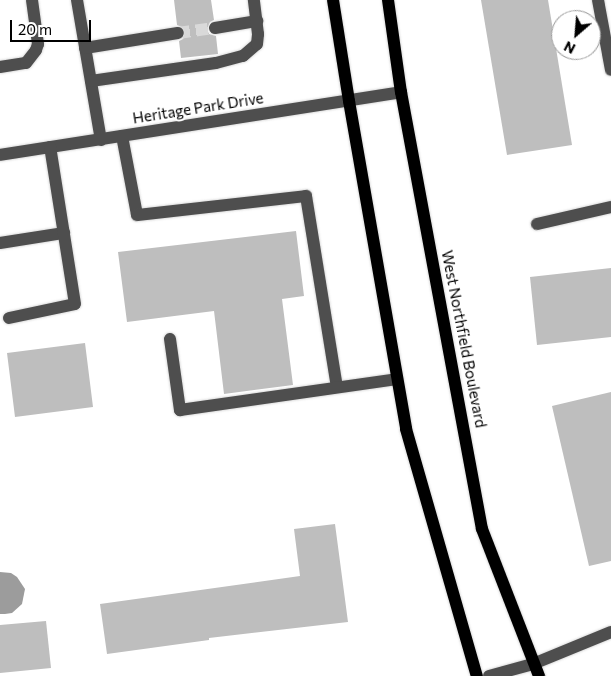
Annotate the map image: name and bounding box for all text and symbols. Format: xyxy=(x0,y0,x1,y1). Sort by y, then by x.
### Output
scale bar xyxy=(12,10,94,42)
north arrow xyxy=(551,10,601,60)
text: 20 m xyxy=(18,20,52,38)
text: N xyxy=(561,38,578,58)
street label: Heritage Park Drive xyxy=(131,89,265,127)
street label: West Northfield Boulevard xyxy=(438,249,490,429)

